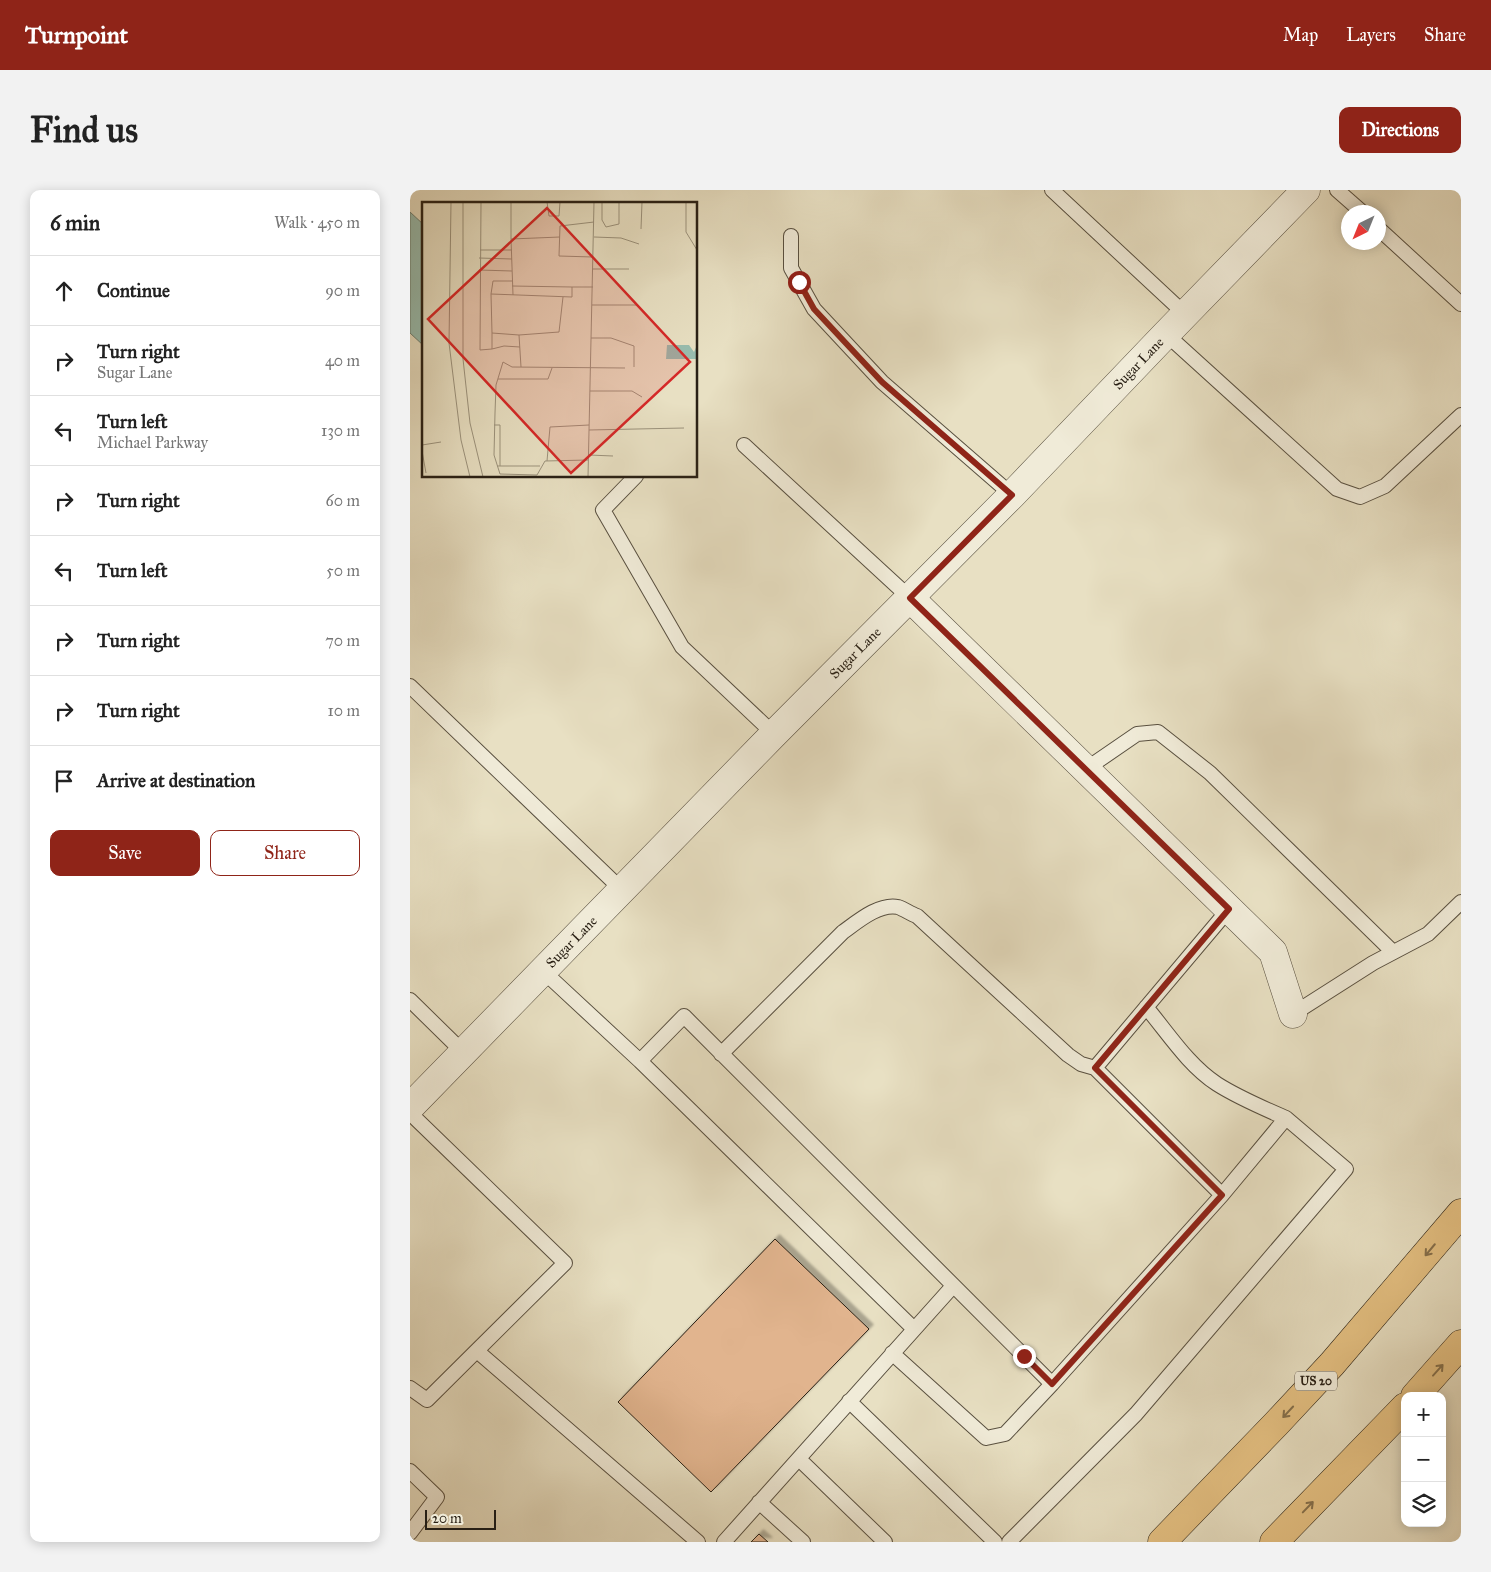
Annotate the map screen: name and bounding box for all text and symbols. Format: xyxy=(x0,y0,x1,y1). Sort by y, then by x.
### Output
text: Turnpoint xyxy=(25,20,128,50)
text: Map xyxy=(1283,24,1318,46)
text: Layers xyxy=(1346,24,1396,46)
text: Share xyxy=(1424,24,1466,46)
button: Directions xyxy=(1339,107,1461,153)
text: Find us xyxy=(30,109,138,152)
inset map xyxy=(422,202,698,478)
north arrow xyxy=(1341,205,1386,250)
text: 6 min xyxy=(50,210,100,236)
text: Walk · 450 m xyxy=(274,213,360,232)
route start xyxy=(788,271,811,294)
icon: ahead xyxy=(50,277,78,305)
text: Continue xyxy=(97,279,170,302)
text: 90 m xyxy=(325,281,360,300)
street label: Sugar Lane xyxy=(1109,333,1167,393)
text: Turn right xyxy=(97,340,180,363)
icon: right xyxy=(50,347,78,375)
text: 40 m xyxy=(325,351,360,370)
text: Sugar Lane xyxy=(97,363,172,382)
text: Turn left xyxy=(97,410,167,433)
icon: left xyxy=(50,417,78,445)
text: 130 m xyxy=(321,421,360,440)
text: Michael Parkway xyxy=(97,433,208,452)
icon: right xyxy=(50,487,78,515)
text: Turn right xyxy=(97,489,180,512)
text: 60 m xyxy=(326,491,360,510)
icon: left xyxy=(50,557,78,585)
text: Turn left xyxy=(97,559,167,582)
text: 50 m xyxy=(326,561,360,580)
street label: Sugar Lane xyxy=(826,623,884,682)
icon: right xyxy=(50,627,78,655)
text: Turn right xyxy=(97,629,180,652)
text: 70 m xyxy=(325,631,360,650)
icon: right xyxy=(50,697,78,725)
text: Turn right xyxy=(97,699,180,722)
text: 10 m xyxy=(328,701,360,720)
icon: arrive xyxy=(50,767,78,795)
text: Arrive at destination xyxy=(97,769,255,792)
button: Save xyxy=(50,830,200,876)
button: Share xyxy=(210,830,360,876)
street label: Sugar Lane xyxy=(542,912,601,971)
one-way arrow xyxy=(1424,1244,1435,1257)
route end xyxy=(1013,1345,1036,1368)
one-way arrow xyxy=(1432,1363,1444,1376)
road number: US 20 xyxy=(1295,1372,1337,1390)
map controls xyxy=(1401,1392,1446,1527)
button: + xyxy=(1401,1392,1446,1437)
one-way arrow xyxy=(1282,1405,1294,1418)
button: − xyxy=(1401,1437,1446,1482)
button: layers xyxy=(1401,1482,1446,1527)
one-way arrow xyxy=(1302,1501,1314,1513)
scale bar xyxy=(425,1507,496,1530)
text: 20 m xyxy=(432,1510,462,1527)

